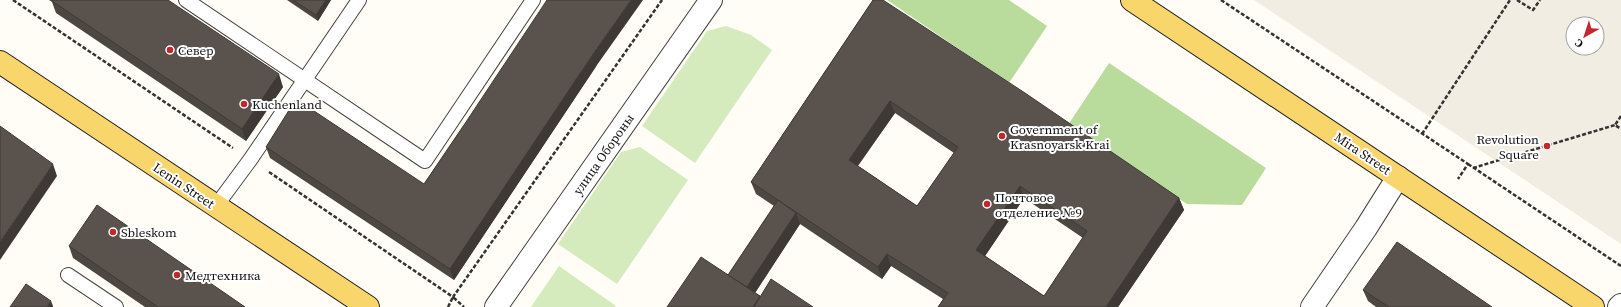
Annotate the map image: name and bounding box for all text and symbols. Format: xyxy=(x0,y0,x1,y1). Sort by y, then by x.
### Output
north arrow xyxy=(1565,16,1605,56)
text: С xyxy=(1572,35,1586,51)
place label: Север xyxy=(178,42,214,59)
marker: Север xyxy=(165,45,175,55)
place label: Kuchenland xyxy=(252,96,323,113)
marker: Kuchenland xyxy=(239,99,249,109)
street label: улица Обороны xyxy=(569,110,638,198)
place label: Government of Krasnoyarsk Krai xyxy=(1010,121,1110,153)
street label: Mira Street xyxy=(1331,128,1395,179)
marker: Government of Krasnoyarsk Krai xyxy=(997,131,1007,141)
place label: Revolution Square xyxy=(1476,131,1539,163)
marker: Revolution Square xyxy=(1542,141,1552,151)
street label: Lenin Street xyxy=(150,159,218,213)
place label: Почтовое отделение №9 xyxy=(995,189,1082,221)
marker: Почтовое отделение №9 xyxy=(982,199,992,209)
place label: Sbleskom xyxy=(121,224,177,241)
marker: Sbleskom xyxy=(108,227,118,237)
place label: Медтехника xyxy=(185,267,261,284)
marker: Медтехника xyxy=(172,270,182,280)

